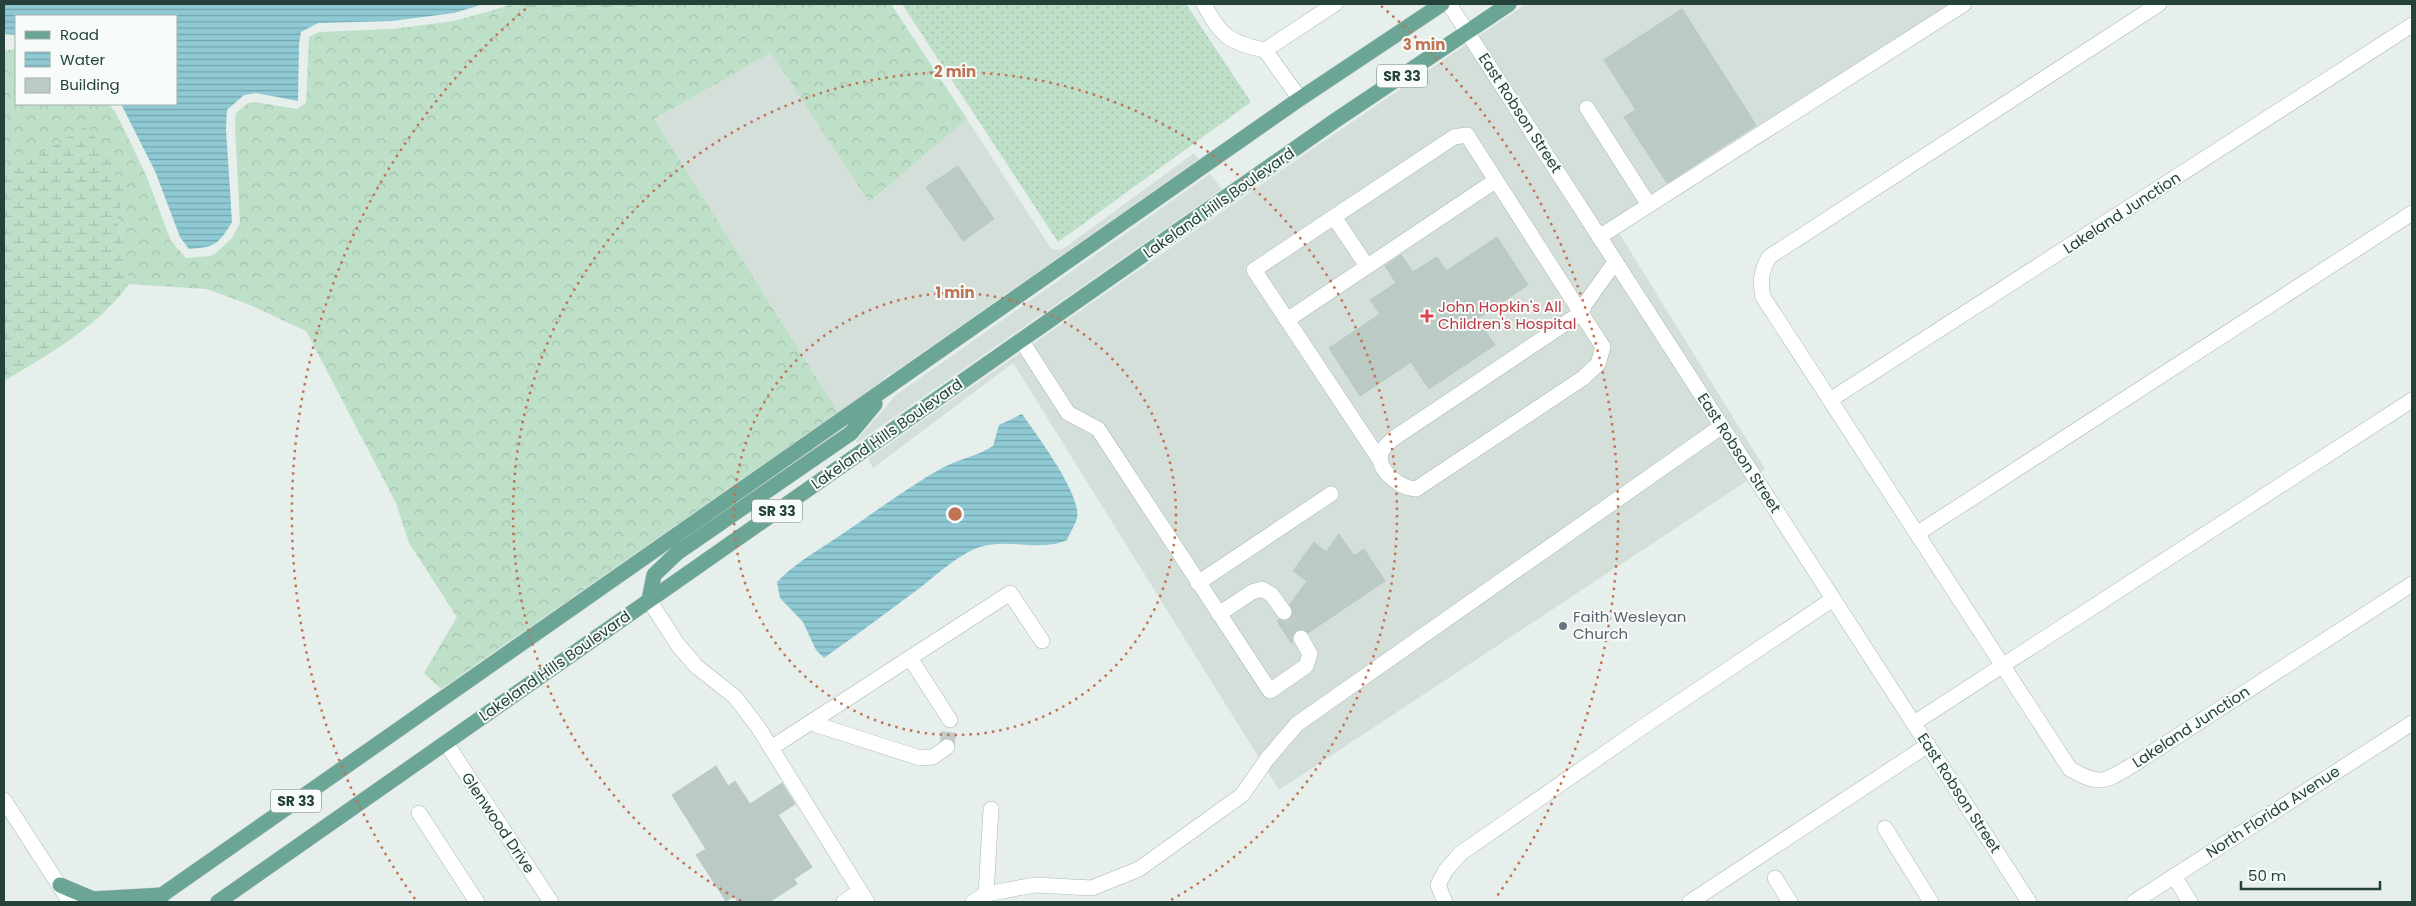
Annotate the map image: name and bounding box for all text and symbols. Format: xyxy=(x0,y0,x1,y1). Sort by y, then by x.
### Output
legend xyxy=(15,15,178,105)
text: Road xyxy=(60,24,99,45)
text: 3 min xyxy=(1403,34,1445,55)
text: Water xyxy=(60,49,106,70)
street label: East Robson Street xyxy=(1474,49,1567,177)
text: 2 min xyxy=(934,61,976,82)
road number: SR 33 xyxy=(1377,64,1427,88)
text: Building xyxy=(60,74,120,95)
street label: Lakeland Hills Boulevard xyxy=(1139,142,1299,263)
street label: Lakeland Junction xyxy=(2059,167,2184,258)
text: 1 min xyxy=(935,282,975,303)
place label: John Hopkin's All Children's Hospital xyxy=(1438,296,1576,334)
marker: John Hopkin's All Children's Hospital xyxy=(1420,309,1434,323)
street label: Lakeland Hills Boulevard xyxy=(807,373,967,494)
street label: East Robson Street xyxy=(1693,389,1786,517)
road number: SR 33 xyxy=(752,500,802,522)
centre of rings xyxy=(946,505,964,523)
street label: Lakeland Hills Boulevard xyxy=(475,605,635,726)
place label: Faith Wesleyan Church xyxy=(1573,606,1686,644)
marker: Faith Wesleyan Church xyxy=(1557,620,1569,632)
street label: Lakeland Junction xyxy=(2128,681,2253,772)
street label: East Robson Street xyxy=(1913,729,2006,857)
street label: North Florida Avenue xyxy=(2202,760,2344,863)
street label: Glenwood Drive xyxy=(457,768,540,877)
road number: SR 33 xyxy=(271,789,321,812)
scale bar xyxy=(2241,858,2380,890)
text: 50 m xyxy=(2248,865,2286,886)

